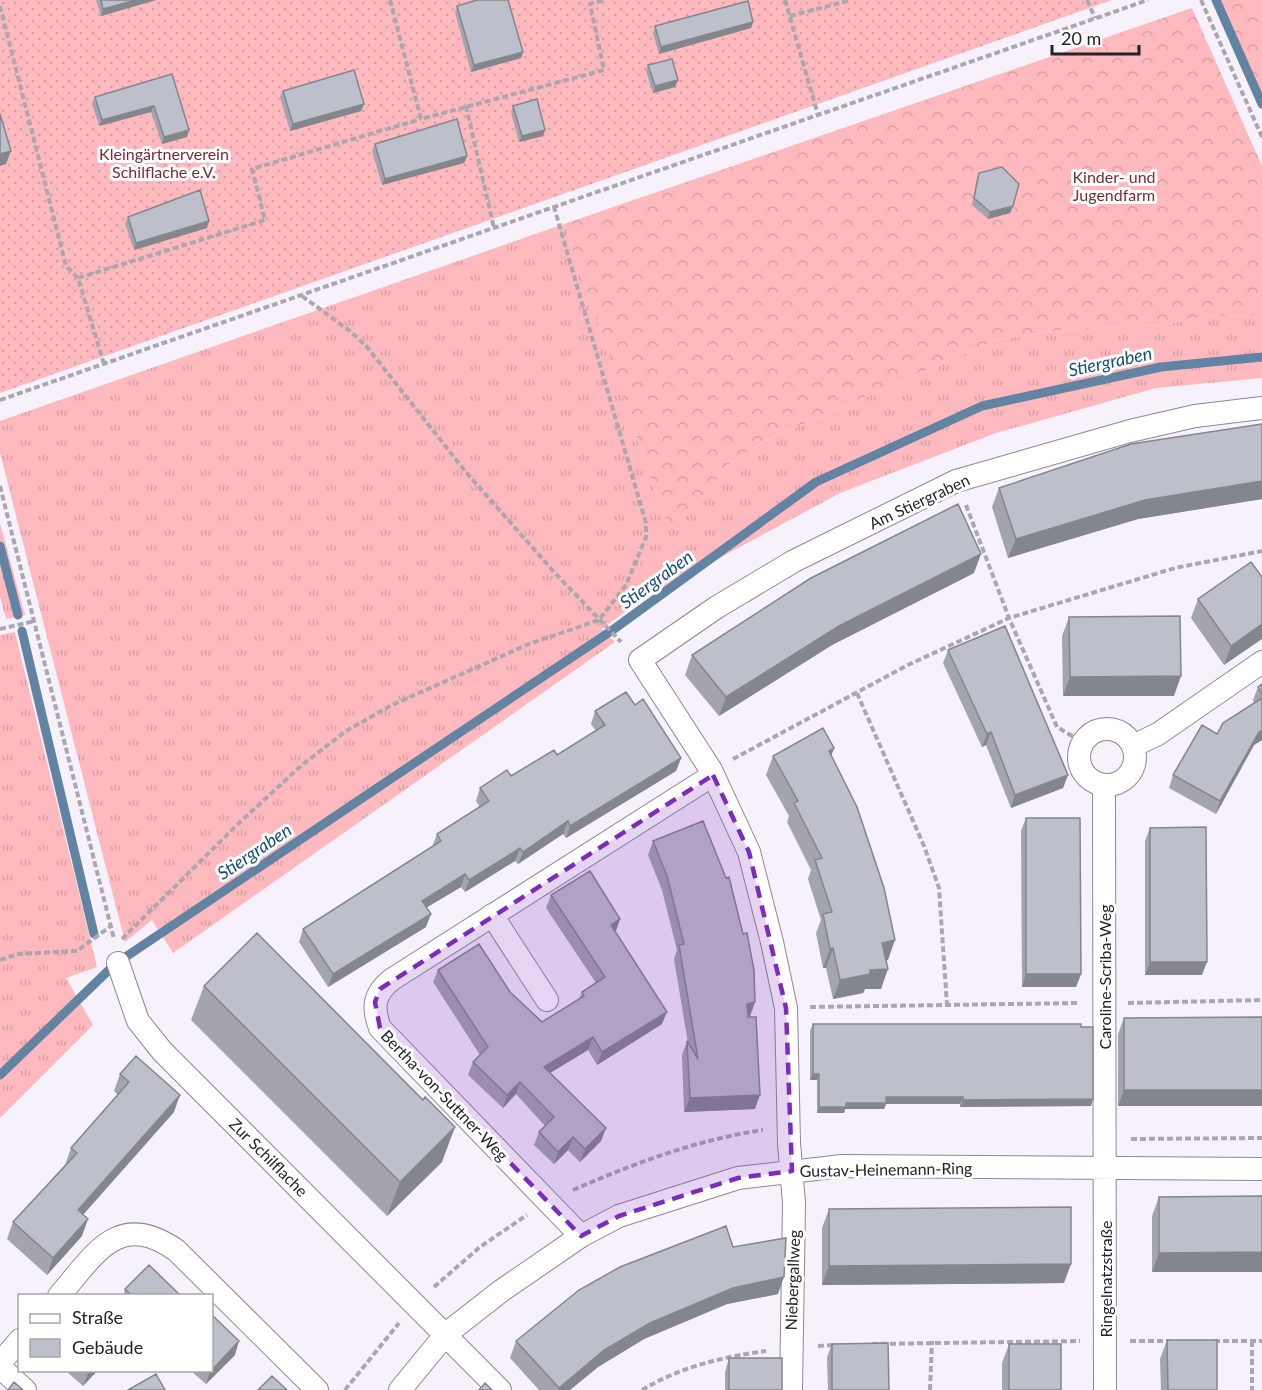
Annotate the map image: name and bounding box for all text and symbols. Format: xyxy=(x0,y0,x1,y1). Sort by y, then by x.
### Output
scale bar xyxy=(1052,18,1139,56)
text: 20 m xyxy=(1061,27,1101,49)
park label: Kleingärtnerverein Schilflache e.V. xyxy=(99,144,229,181)
park label: Kinder- und Jugendfarm xyxy=(1072,167,1156,204)
water label: Stiergraben xyxy=(1066,341,1154,381)
street label: Am Stiergraben xyxy=(866,469,972,533)
water label: Stiergraben xyxy=(615,545,697,613)
water label: Stiergraben xyxy=(213,818,295,884)
street label: Caroline-Scriba-Weg xyxy=(1095,904,1114,1050)
street label: Bertha-von-Suttner-Weg xyxy=(378,1026,512,1164)
street label: Zur Schilflache xyxy=(226,1114,312,1200)
street label: Gustav-Heinemann-Ring xyxy=(800,1158,972,1180)
street label: Ringelnatzstraße xyxy=(1096,1221,1115,1337)
street label: Niebergallweg xyxy=(781,1229,803,1331)
legend xyxy=(18,1294,213,1372)
text: Straße xyxy=(72,1306,123,1328)
text: Gebäude xyxy=(72,1336,143,1358)

